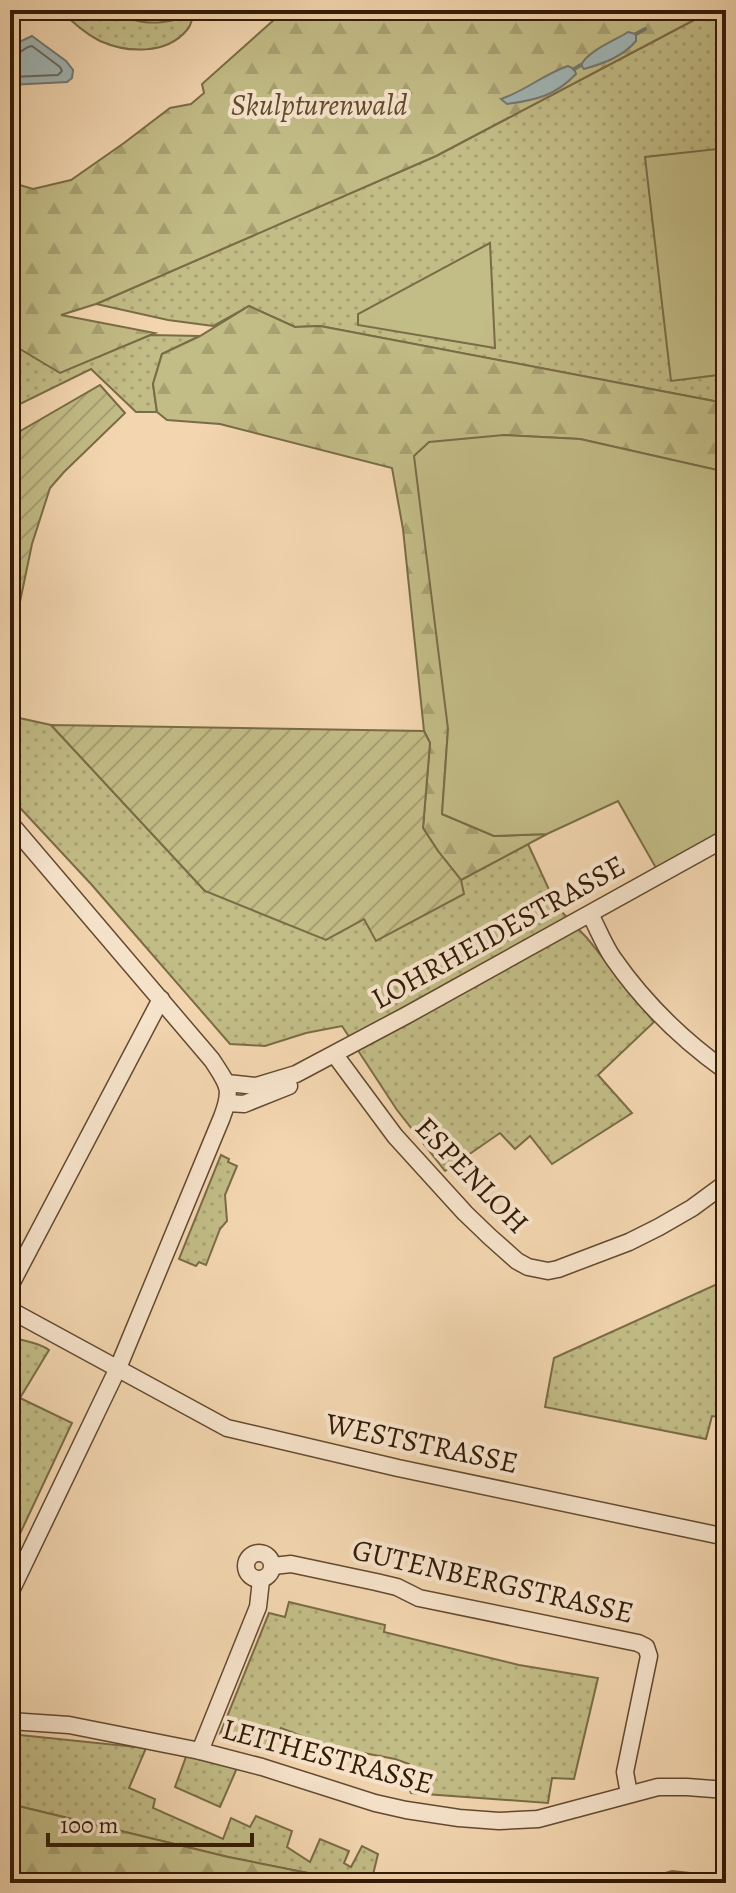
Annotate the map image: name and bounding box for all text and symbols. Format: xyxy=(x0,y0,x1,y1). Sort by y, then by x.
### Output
park label: Skulpturenwald xyxy=(231,85,407,125)
street label: LOHRHEIDESTRASSE xyxy=(364,846,632,1018)
street label: ESPENLOH xyxy=(406,1108,538,1242)
street label: WESTSTRASSE xyxy=(321,1403,522,1483)
street label: GUTENBERGSTRASSE xyxy=(348,1529,638,1633)
street label: LEITHESTRASSE xyxy=(218,1709,438,1803)
scale bar xyxy=(48,1797,252,1847)
text: 100 m xyxy=(60,1809,119,1841)

